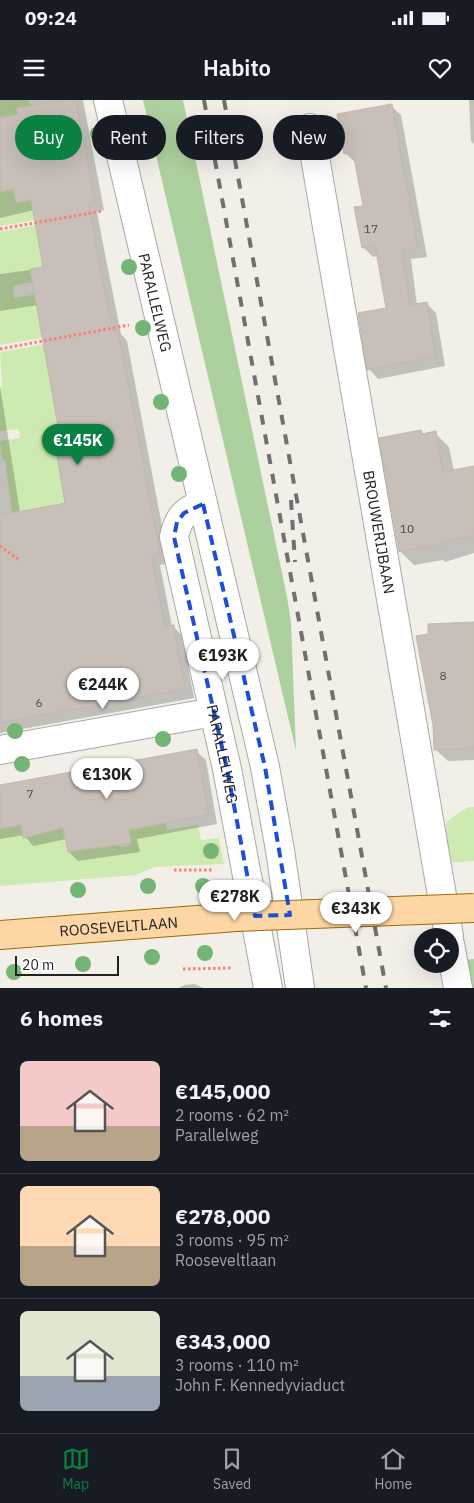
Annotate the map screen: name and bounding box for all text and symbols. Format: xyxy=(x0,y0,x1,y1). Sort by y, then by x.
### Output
text: 09:24 xyxy=(25,6,77,30)
text: Habito xyxy=(203,53,271,82)
icon: menu xyxy=(20,54,48,82)
icon: heart xyxy=(426,54,454,82)
chip: Buy xyxy=(15,115,82,160)
chip: Rent xyxy=(92,115,166,160)
chip: Filters xyxy=(176,115,263,160)
chip: New xyxy=(273,115,345,160)
house number: 17 xyxy=(364,221,378,236)
street label: PARALLELWEG xyxy=(135,251,176,354)
pin: €145K xyxy=(43,424,113,466)
text: €145K xyxy=(53,430,103,450)
street label: BROUWERIJBAAN xyxy=(360,469,399,595)
house number: 10 xyxy=(400,521,414,536)
pin: €193K xyxy=(188,638,258,681)
text: €193K xyxy=(198,645,248,665)
pin: €244K xyxy=(68,668,138,710)
house number: 8 xyxy=(439,668,447,683)
text: €244K xyxy=(78,674,128,694)
house number: 6 xyxy=(35,695,43,710)
street label: PARALLELWEG xyxy=(203,703,243,805)
pin: €130K xyxy=(72,758,142,800)
text: €130K xyxy=(82,764,132,784)
house number: 7 xyxy=(26,786,34,801)
pin: €278K xyxy=(200,880,270,922)
text: €278K xyxy=(210,886,260,906)
pin: €343K xyxy=(321,892,391,934)
text: €343K xyxy=(331,898,381,918)
street label: ROOSEVELTLAAN xyxy=(59,912,179,940)
map controls xyxy=(414,928,459,973)
button: locate xyxy=(414,928,459,973)
scale bar xyxy=(15,953,119,976)
text: 20 m xyxy=(22,956,54,974)
text: 6 homes xyxy=(20,1004,103,1032)
icon: filters xyxy=(426,1004,454,1032)
text: €145,000 xyxy=(175,1077,270,1105)
icon: home xyxy=(60,1081,120,1141)
text: 2 rooms · 62 m² xyxy=(175,1105,289,1125)
text: Parallelweg xyxy=(175,1125,259,1145)
text: €278,000 xyxy=(175,1202,270,1230)
icon: home xyxy=(60,1206,120,1266)
text: 3 rooms · 95 m² xyxy=(175,1230,289,1250)
text: Rooseveltlaan xyxy=(175,1250,276,1270)
text: €343,000 xyxy=(175,1327,270,1355)
icon: home xyxy=(60,1331,120,1391)
text: 3 rooms · 110 m² xyxy=(175,1355,299,1375)
text: John F. Kennedyviaduct xyxy=(175,1375,345,1395)
tab: Map xyxy=(62,1445,90,1493)
tab: Saved xyxy=(213,1445,251,1493)
tab: Home xyxy=(375,1445,412,1493)

